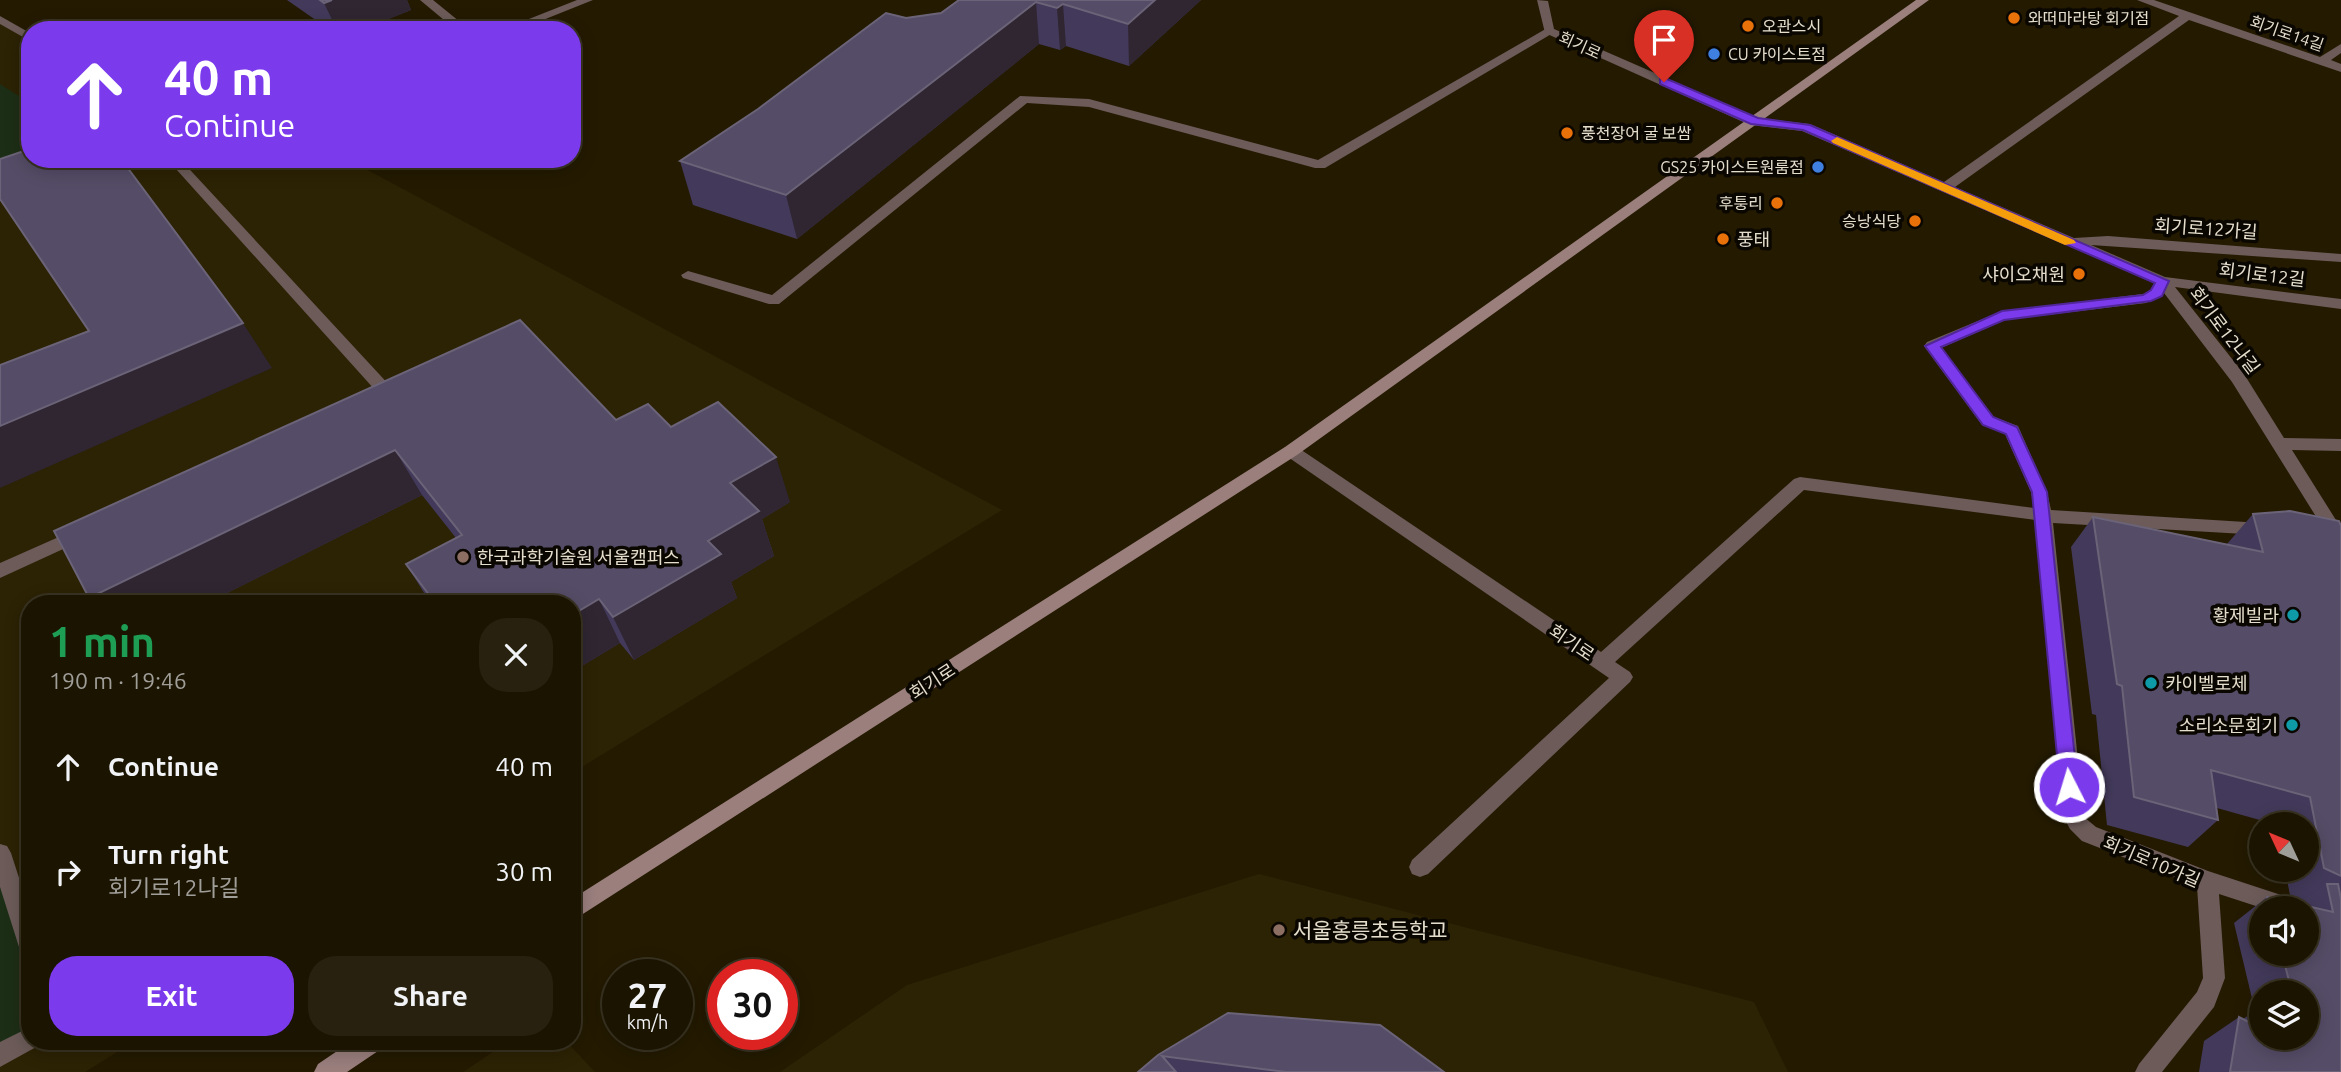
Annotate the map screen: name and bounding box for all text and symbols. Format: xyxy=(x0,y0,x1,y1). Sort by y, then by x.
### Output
place label: 와떠마라탕 회기점 xyxy=(2028,9,2149,27)
pin xyxy=(1634,10,1694,82)
marker: 와떠마라탕 회기점 xyxy=(2006,10,2022,26)
street label: 회기로14길 xyxy=(2248,12,2326,54)
place label: 오관스시 xyxy=(1762,17,1821,35)
marker: 오관스시 xyxy=(1740,18,1756,34)
icon: arrive xyxy=(1645,21,1683,59)
street label: 회기로 xyxy=(1556,28,1604,62)
place label: CU 카이스트점 xyxy=(1728,45,1826,63)
marker: CU 카이스트점 xyxy=(1706,46,1722,62)
icon: ahead xyxy=(49,49,140,140)
text: 40 m xyxy=(164,49,273,104)
text: Continue xyxy=(164,107,295,143)
place label: 풍천장어 굴 보쌈 xyxy=(1581,124,1692,142)
marker: 풍천장어 굴 보쌈 xyxy=(1559,125,1575,141)
place label: GS25 카이스트원룸점 xyxy=(1660,158,1804,176)
marker: GS25 카이스트원룸점 xyxy=(1810,159,1826,175)
place label: 후퉁리 xyxy=(1719,194,1763,212)
marker: 후퉁리 xyxy=(1769,195,1785,211)
place label: 승낭식당 xyxy=(1842,212,1901,230)
marker: 승낭식당 xyxy=(1907,213,1923,229)
street label: 회기로12가길 xyxy=(2154,214,2258,242)
place label: 풍태 xyxy=(1737,229,1770,249)
marker: 풍태 xyxy=(1715,231,1731,247)
street label: 회기로12길 xyxy=(2218,259,2306,289)
place label: 샤이오채원 xyxy=(1982,264,2065,284)
marker: 샤이오채원 xyxy=(2071,266,2087,282)
street label: 회기로12나길 xyxy=(2186,283,2264,377)
place label: 한국과학기술원 서울캠퍼스 xyxy=(477,547,680,567)
marker: 한국과학기술원 서울캠퍼스 xyxy=(455,549,471,565)
place label: 황제빌라 xyxy=(2213,605,2279,625)
marker: 황제빌라 xyxy=(2285,607,2301,623)
text: 1 min xyxy=(49,618,155,665)
button: close xyxy=(479,618,553,692)
street label: 회기로 xyxy=(1546,620,1598,664)
street label: 회기로 xyxy=(906,659,958,703)
text: 190 m · 19:46 xyxy=(49,668,187,693)
place label: 카이벨로체 xyxy=(2165,673,2248,693)
marker: 카이벨로체 xyxy=(2143,675,2159,691)
place label: 소리소문회기 xyxy=(2179,715,2278,735)
marker: 소리소문회기 xyxy=(2284,717,2300,733)
icon: ahead xyxy=(49,748,87,786)
position arrow xyxy=(2032,750,2106,824)
text: Continue xyxy=(108,752,219,781)
text: 40 m xyxy=(495,752,553,781)
north arrow xyxy=(2249,812,2319,882)
map controls xyxy=(2249,812,2319,1050)
street label: 회기로10가길 xyxy=(2101,832,2203,890)
text: Turn right xyxy=(108,840,229,869)
icon: right xyxy=(49,853,87,891)
text: 30 m xyxy=(495,857,553,886)
text: 회기로12나길 xyxy=(108,875,240,900)
button: sound xyxy=(2249,896,2319,966)
place label: 서울홍릉초등학교 xyxy=(1293,918,1448,942)
marker: 서울홍릉초등학교 xyxy=(1271,922,1287,938)
button: Exit xyxy=(49,956,294,1036)
button: Share xyxy=(308,956,553,1036)
speed limit sign: 30 xyxy=(707,959,798,1050)
text: 27 xyxy=(628,975,667,1015)
button: layers xyxy=(2249,980,2319,1050)
text: km/h xyxy=(627,1012,668,1032)

